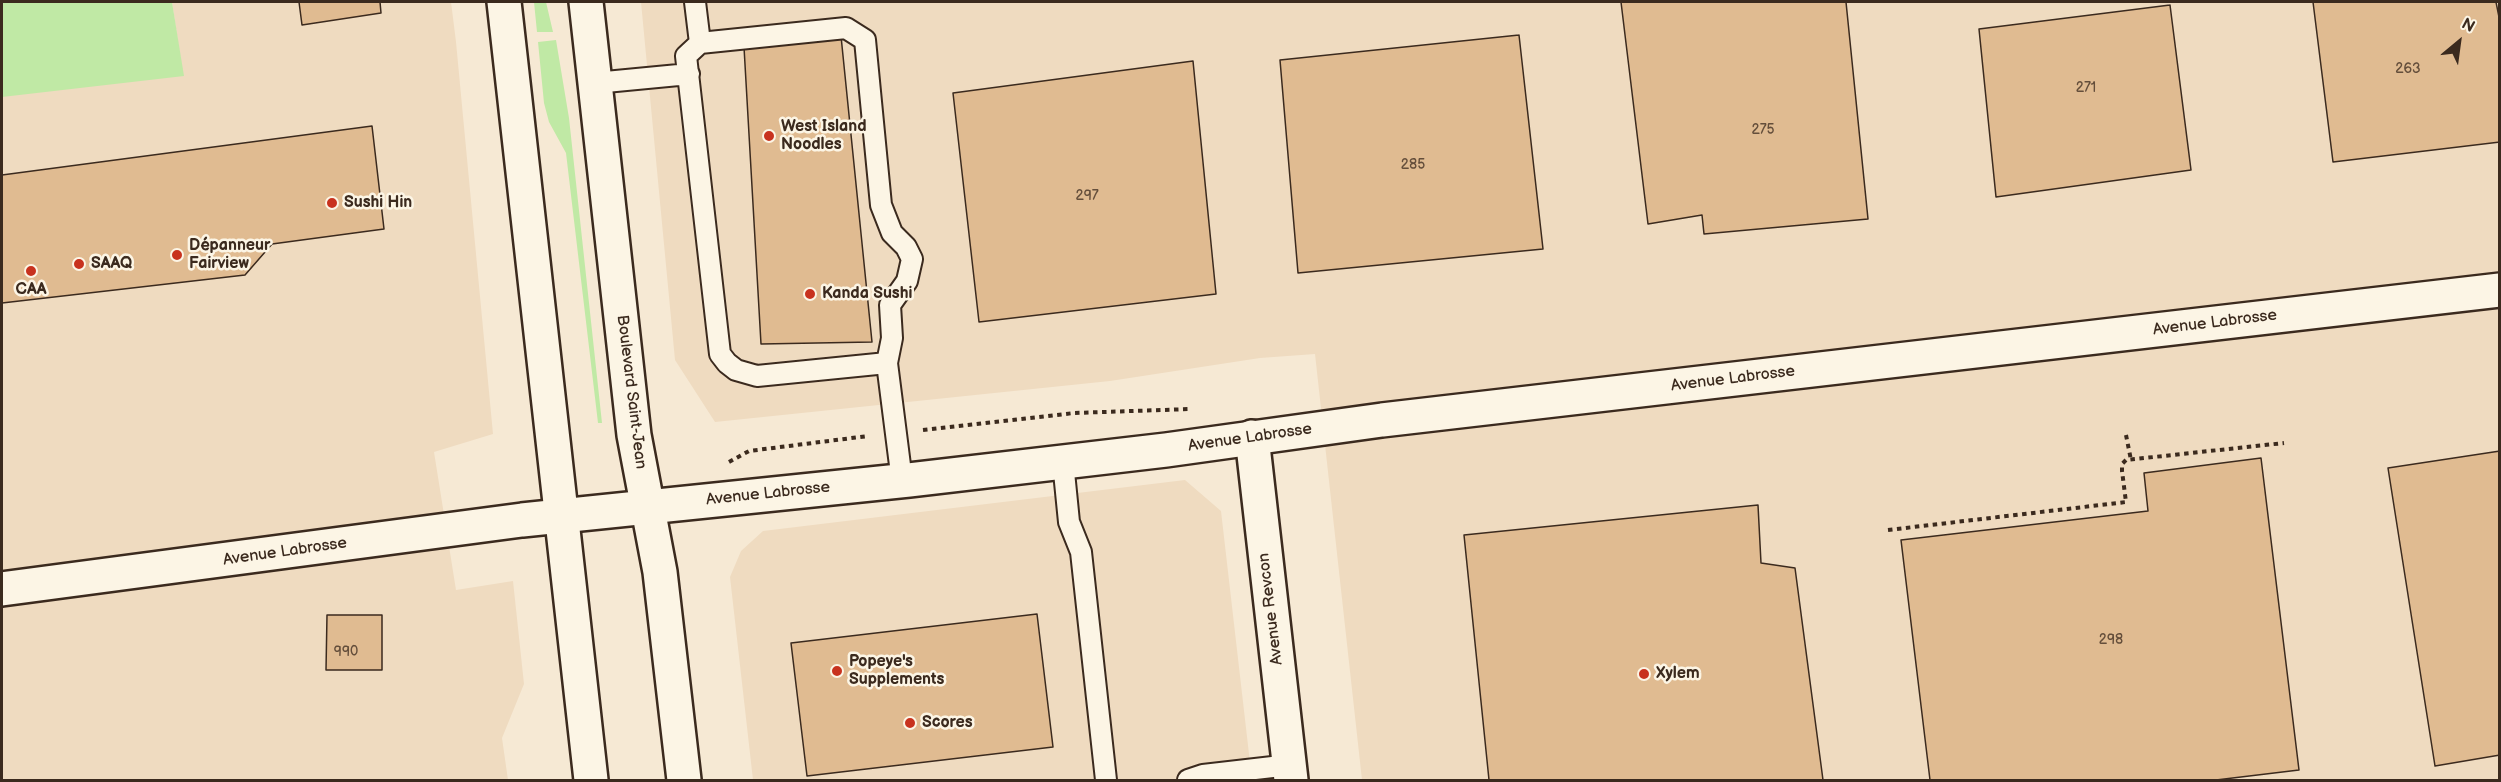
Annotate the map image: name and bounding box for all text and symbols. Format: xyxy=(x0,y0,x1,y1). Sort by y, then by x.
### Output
north arrow xyxy=(2429,12,2489,72)
text: N xyxy=(2458,15,2478,37)
house number: 263 xyxy=(2395,61,2421,77)
house number: 271 xyxy=(2076,80,2096,96)
place label: West Island Noodles xyxy=(781,117,867,155)
house number: 275 xyxy=(1751,122,1775,138)
marker: West Island Noodles xyxy=(762,129,776,143)
house number: 285 xyxy=(1401,157,1425,173)
house number: 297 xyxy=(1075,188,1099,204)
place label: Sushi Hin xyxy=(344,193,412,213)
marker: Sushi Hin xyxy=(325,196,339,210)
place label: Dépanneur Fairview xyxy=(189,236,270,274)
marker: Dépanneur Fairview xyxy=(170,248,184,262)
place label: SAAQ xyxy=(91,254,132,274)
marker: SAAQ xyxy=(72,257,86,271)
marker: CAA xyxy=(24,264,38,278)
place label: CAA xyxy=(16,280,46,300)
place label: Kanda Sushi xyxy=(822,284,912,304)
marker: Kanda Sushi xyxy=(803,287,817,301)
street label: Avenue Labrosse xyxy=(2152,306,2278,340)
street label: Boulevard Saint-Jean xyxy=(612,314,650,470)
street label: Avenue Labrosse xyxy=(1670,362,1796,396)
street label: Avenue Labrosse xyxy=(1187,420,1313,456)
street label: Avenue Labrosse xyxy=(705,478,831,510)
street label: Avenue Labrosse xyxy=(222,534,348,570)
street label: Avenue Revcon xyxy=(1255,552,1287,666)
house number: 298 xyxy=(2099,632,2123,648)
house number: 990 xyxy=(334,644,358,660)
place label: Popeye's Supplements xyxy=(849,652,944,690)
marker: Popeye's Supplements xyxy=(830,664,844,678)
place label: Xylem xyxy=(1656,664,1700,684)
marker: Xylem xyxy=(1637,667,1651,681)
place label: Scores xyxy=(922,713,973,733)
marker: Scores xyxy=(903,716,917,730)

